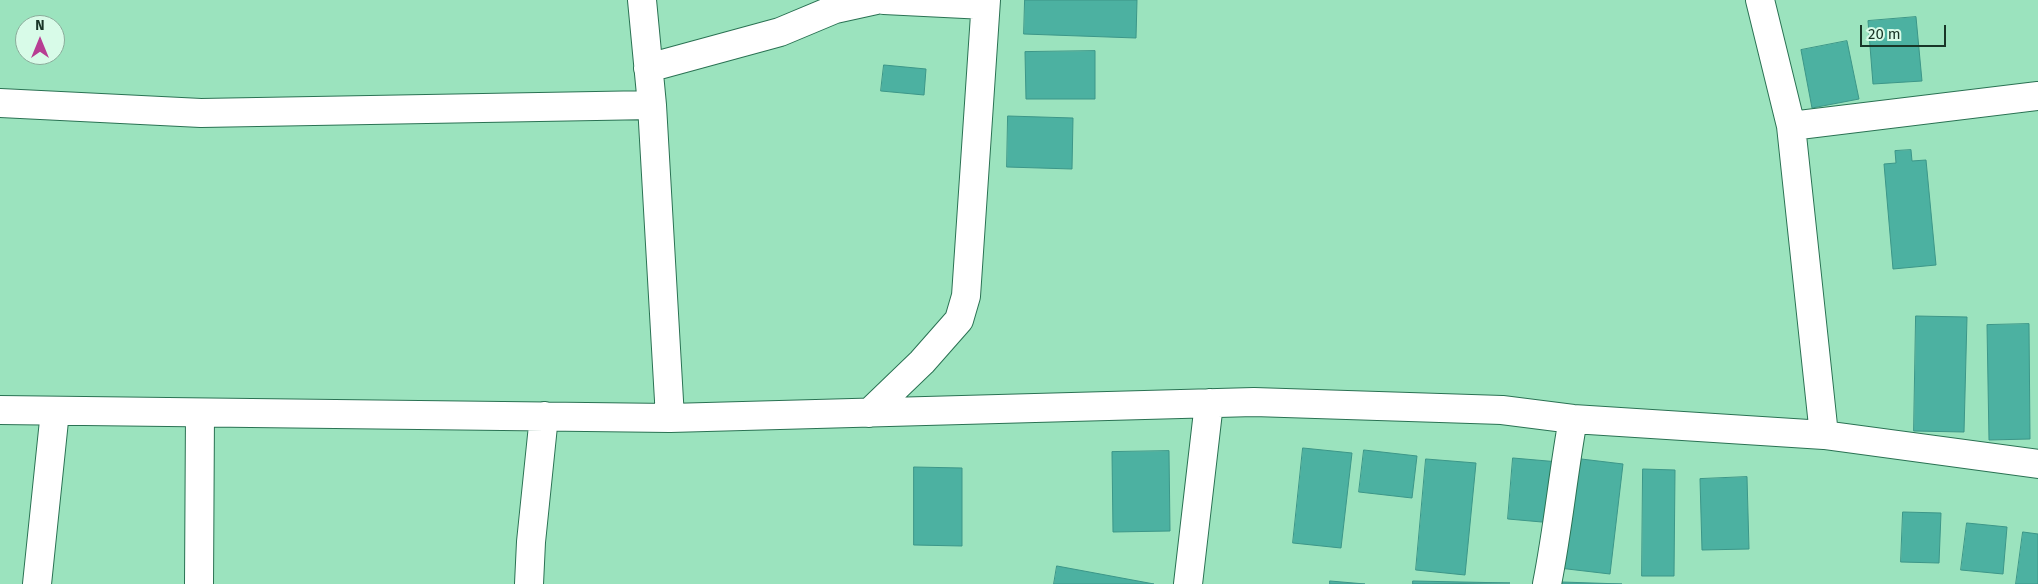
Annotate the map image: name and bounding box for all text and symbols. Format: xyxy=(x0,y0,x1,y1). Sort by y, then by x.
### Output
north arrow xyxy=(15,15,65,65)
scale bar xyxy=(1863,15,1949,47)
text: N xyxy=(35,17,45,34)
text: 20 m xyxy=(1868,25,1901,43)

